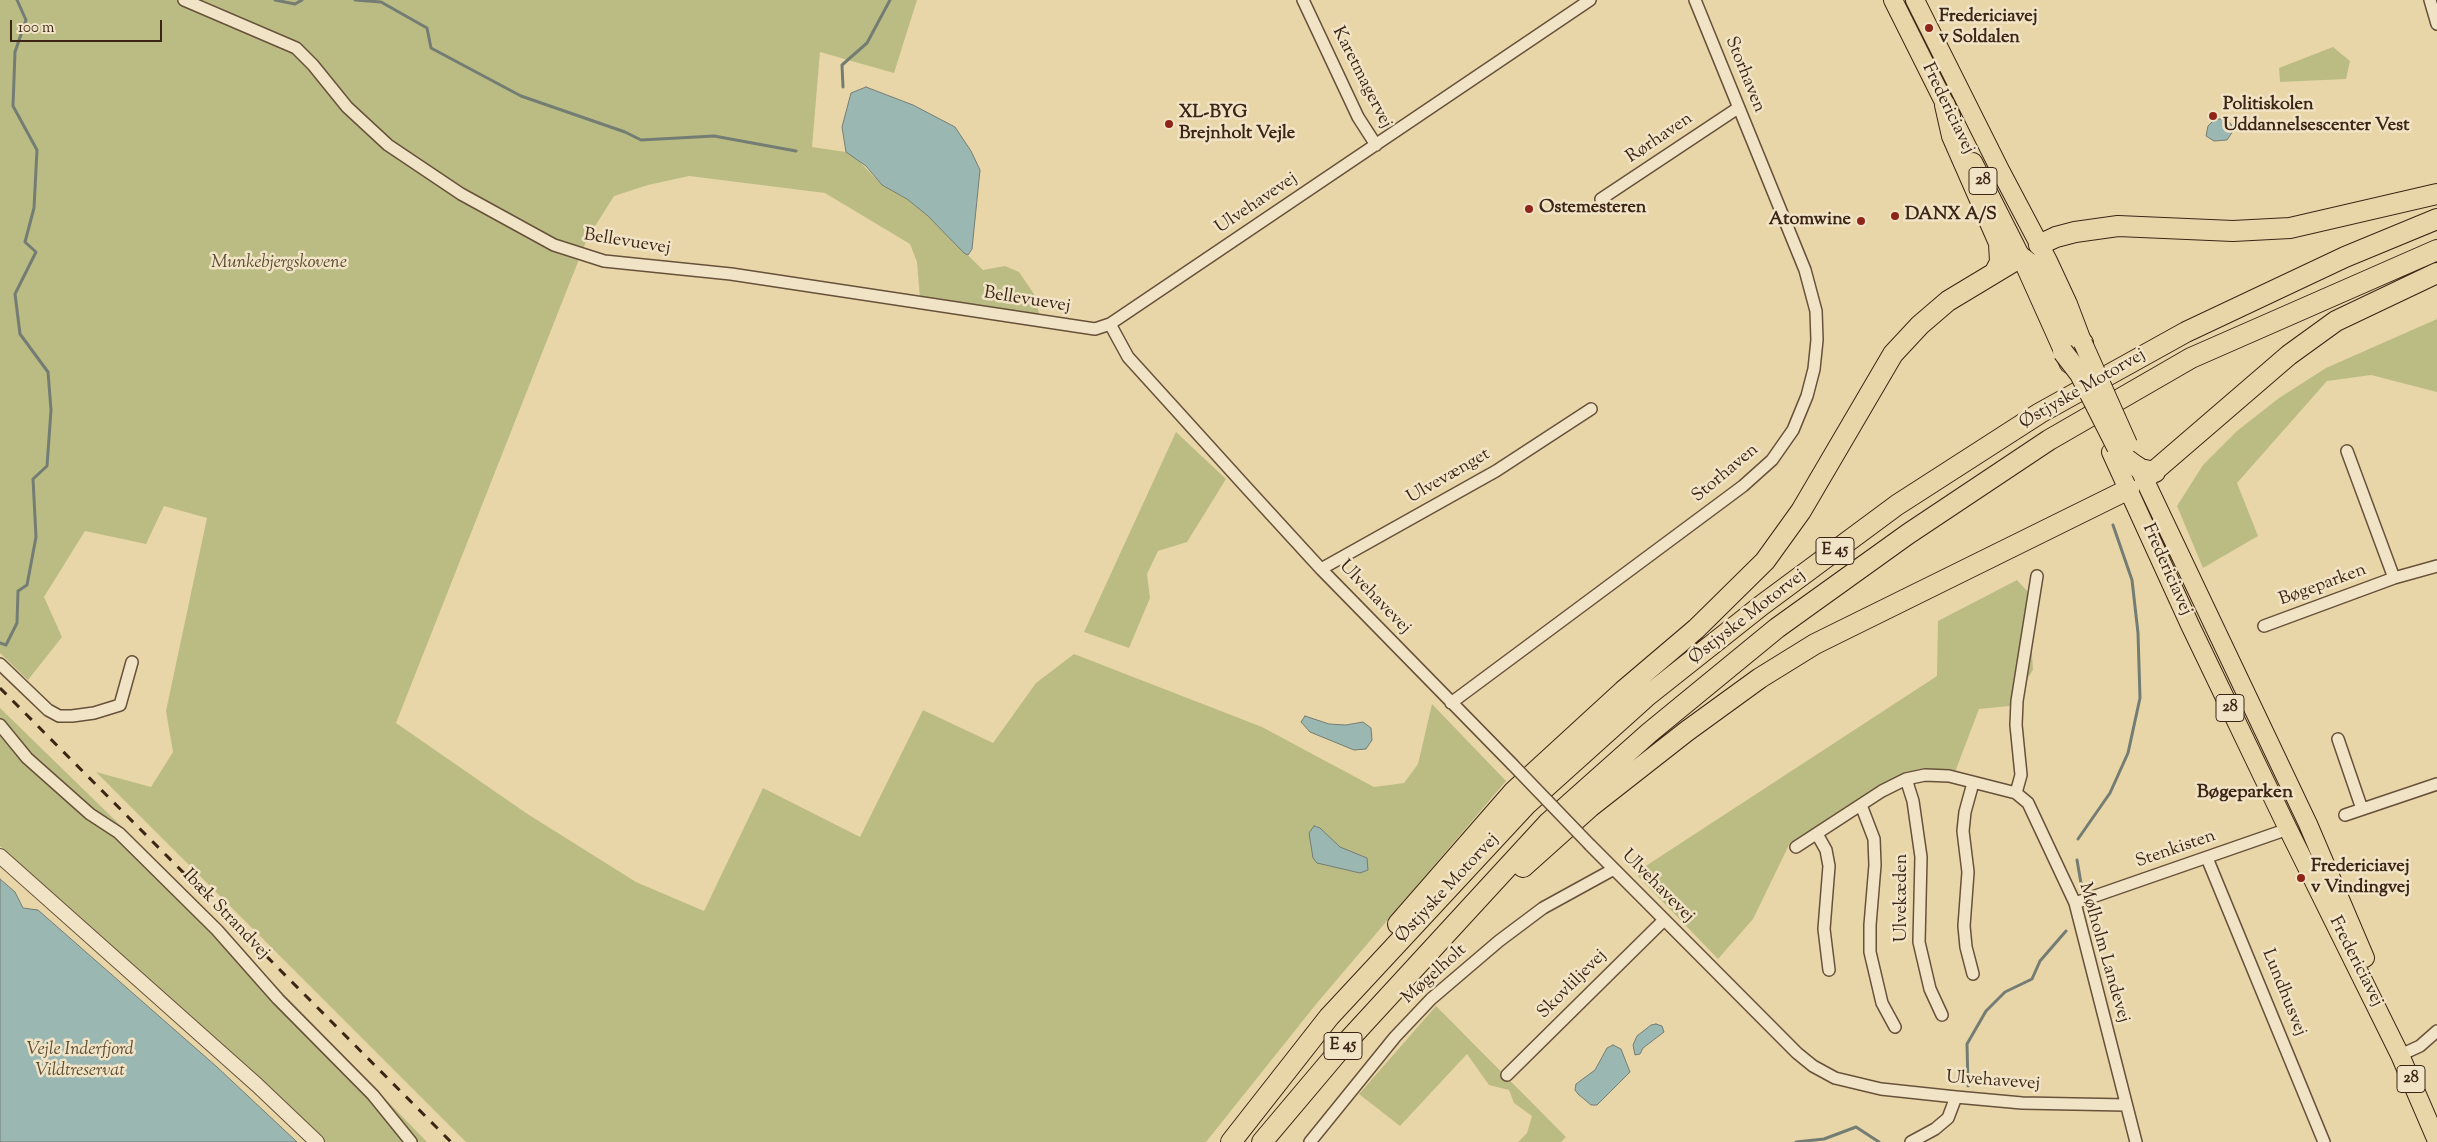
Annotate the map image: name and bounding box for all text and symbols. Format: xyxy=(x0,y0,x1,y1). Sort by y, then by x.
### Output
place label: Fredericiavej v Soldalen xyxy=(1939,7,2037,50)
scale bar xyxy=(12,10,165,42)
text: 100 m xyxy=(18,18,54,39)
marker: Fredericiavej v Soldalen xyxy=(1923,22,1935,34)
street label: Karetmagervej xyxy=(1326,24,1396,132)
street label: Storhaven xyxy=(1719,34,1769,116)
street label: Fredericiavej xyxy=(1916,60,1978,158)
place label: Politiskolen Uddannelsescenter Vest xyxy=(2223,95,2409,138)
place label: XL-BYG Brejnholt Vejle xyxy=(1179,103,1295,146)
street label: Rørhaven xyxy=(1623,109,1697,169)
marker: Politiskolen Uddannelsescenter Vest xyxy=(2207,110,2219,122)
marker: XL-BYG Brejnholt Vejle xyxy=(1163,118,1175,130)
road number: 28 xyxy=(1969,168,1997,195)
street label: Ulvehavevej xyxy=(1212,169,1302,239)
place label: Ostemesteren xyxy=(1539,198,1646,220)
marker: Ostemesteren xyxy=(1523,203,1535,215)
place label: DANX A/S xyxy=(1905,205,1997,227)
place label: Atomwine xyxy=(1769,210,1851,232)
marker: DANX A/S xyxy=(1889,210,1901,222)
marker: Atomwine xyxy=(1855,215,1867,227)
street label: Bellevuevej xyxy=(582,225,672,261)
park label: Munkebjergskovene xyxy=(211,253,347,275)
street label: Bellevuevej xyxy=(982,283,1072,319)
street label: Østjyske Motorvej xyxy=(2016,345,2150,435)
street label: Storhaven xyxy=(1688,440,1764,508)
street label: Ulvevænget xyxy=(1404,445,1494,509)
street label: Fredericiavej xyxy=(2136,521,2196,619)
road number: E 45 xyxy=(1816,538,1854,564)
street label: Ulvehavevej xyxy=(1333,557,1415,639)
street label: Bøgeparken xyxy=(2276,560,2370,612)
street label: Østjyske Motorvej xyxy=(1685,566,1811,670)
road number: 28 xyxy=(2216,694,2244,721)
district label: Bøgeparken xyxy=(2197,783,2293,805)
street label: Stenkisten xyxy=(2133,826,2219,874)
street label: Østjyske Motorvej xyxy=(1392,830,1504,948)
street label: Ulvehavevej xyxy=(1616,846,1698,928)
street label: Ulvekæden xyxy=(1892,854,1914,942)
place label: Fredericiavej v Vindingvej xyxy=(2311,857,2410,900)
street label: Ibæk Strandvej xyxy=(177,865,273,965)
marker: Fredericiavej v Vindingvej xyxy=(2295,872,2307,884)
street label: Mølholm Landevej xyxy=(2073,880,2133,1026)
street label: Fredericiavej xyxy=(2323,913,2387,1011)
street label: Møgelholt xyxy=(1398,940,1472,1010)
street label: Skovliljevej xyxy=(1534,946,1612,1024)
street label: Lundhusvej xyxy=(2256,946,2310,1040)
road number: E 45 xyxy=(1324,1032,1362,1060)
park label: Vejle Inderfjord Vildtreservat xyxy=(26,1040,134,1082)
road number: 28 xyxy=(2397,1066,2425,1092)
street label: Ulvehavevej xyxy=(1945,1068,2041,1096)

